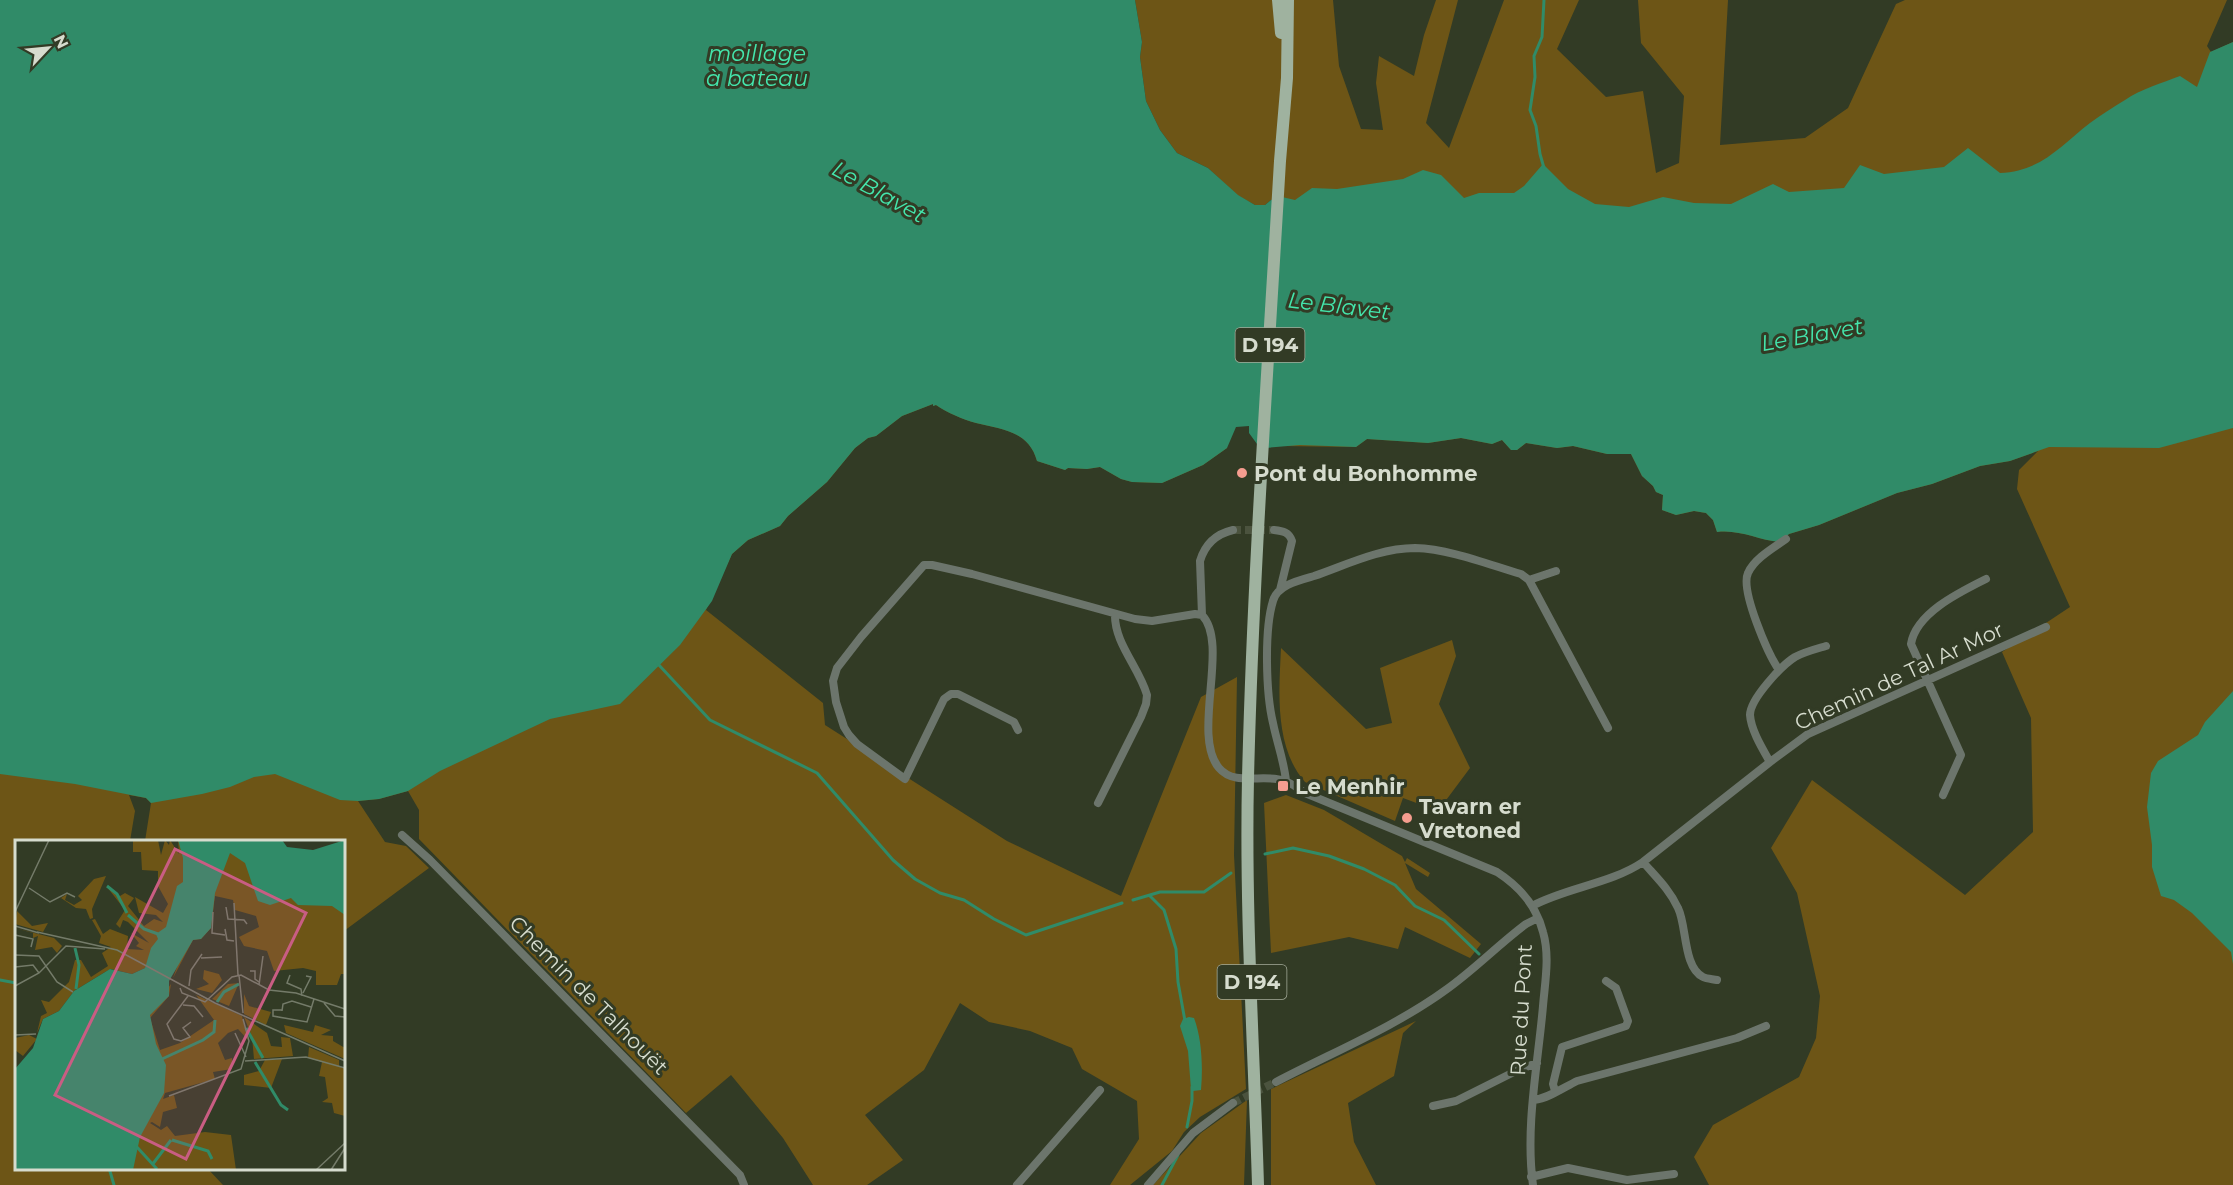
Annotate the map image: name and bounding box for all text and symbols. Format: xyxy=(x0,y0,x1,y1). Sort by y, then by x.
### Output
north arrow xyxy=(18,18,78,78)
text: N xyxy=(50,32,72,52)
water label: moillage à bateau xyxy=(706,40,808,92)
water label: Le Blavet xyxy=(827,155,931,229)
water label: Le Blavet xyxy=(1286,286,1392,326)
water label: Le Blavet xyxy=(1759,313,1865,357)
road number: D 194 xyxy=(1236,328,1304,362)
place label: Pont du Bonhomme xyxy=(1254,461,1477,486)
marker: Pont du Bonhomme xyxy=(1235,466,1249,480)
street label: Chemin de Tal Ar Mor xyxy=(1791,617,2007,735)
place label: Le Menhir xyxy=(1295,774,1405,799)
marker: Le Menhir xyxy=(1276,779,1290,793)
place label: Tavarn er Vretoned xyxy=(1418,794,1521,843)
marker: Tavarn er Vretoned xyxy=(1400,811,1414,825)
inset map xyxy=(15,840,345,1170)
street label: Chemin de Talhouët xyxy=(505,911,673,1079)
street label: Rue du Pont xyxy=(1505,943,1537,1077)
road number: D 194 xyxy=(1218,965,1286,999)

